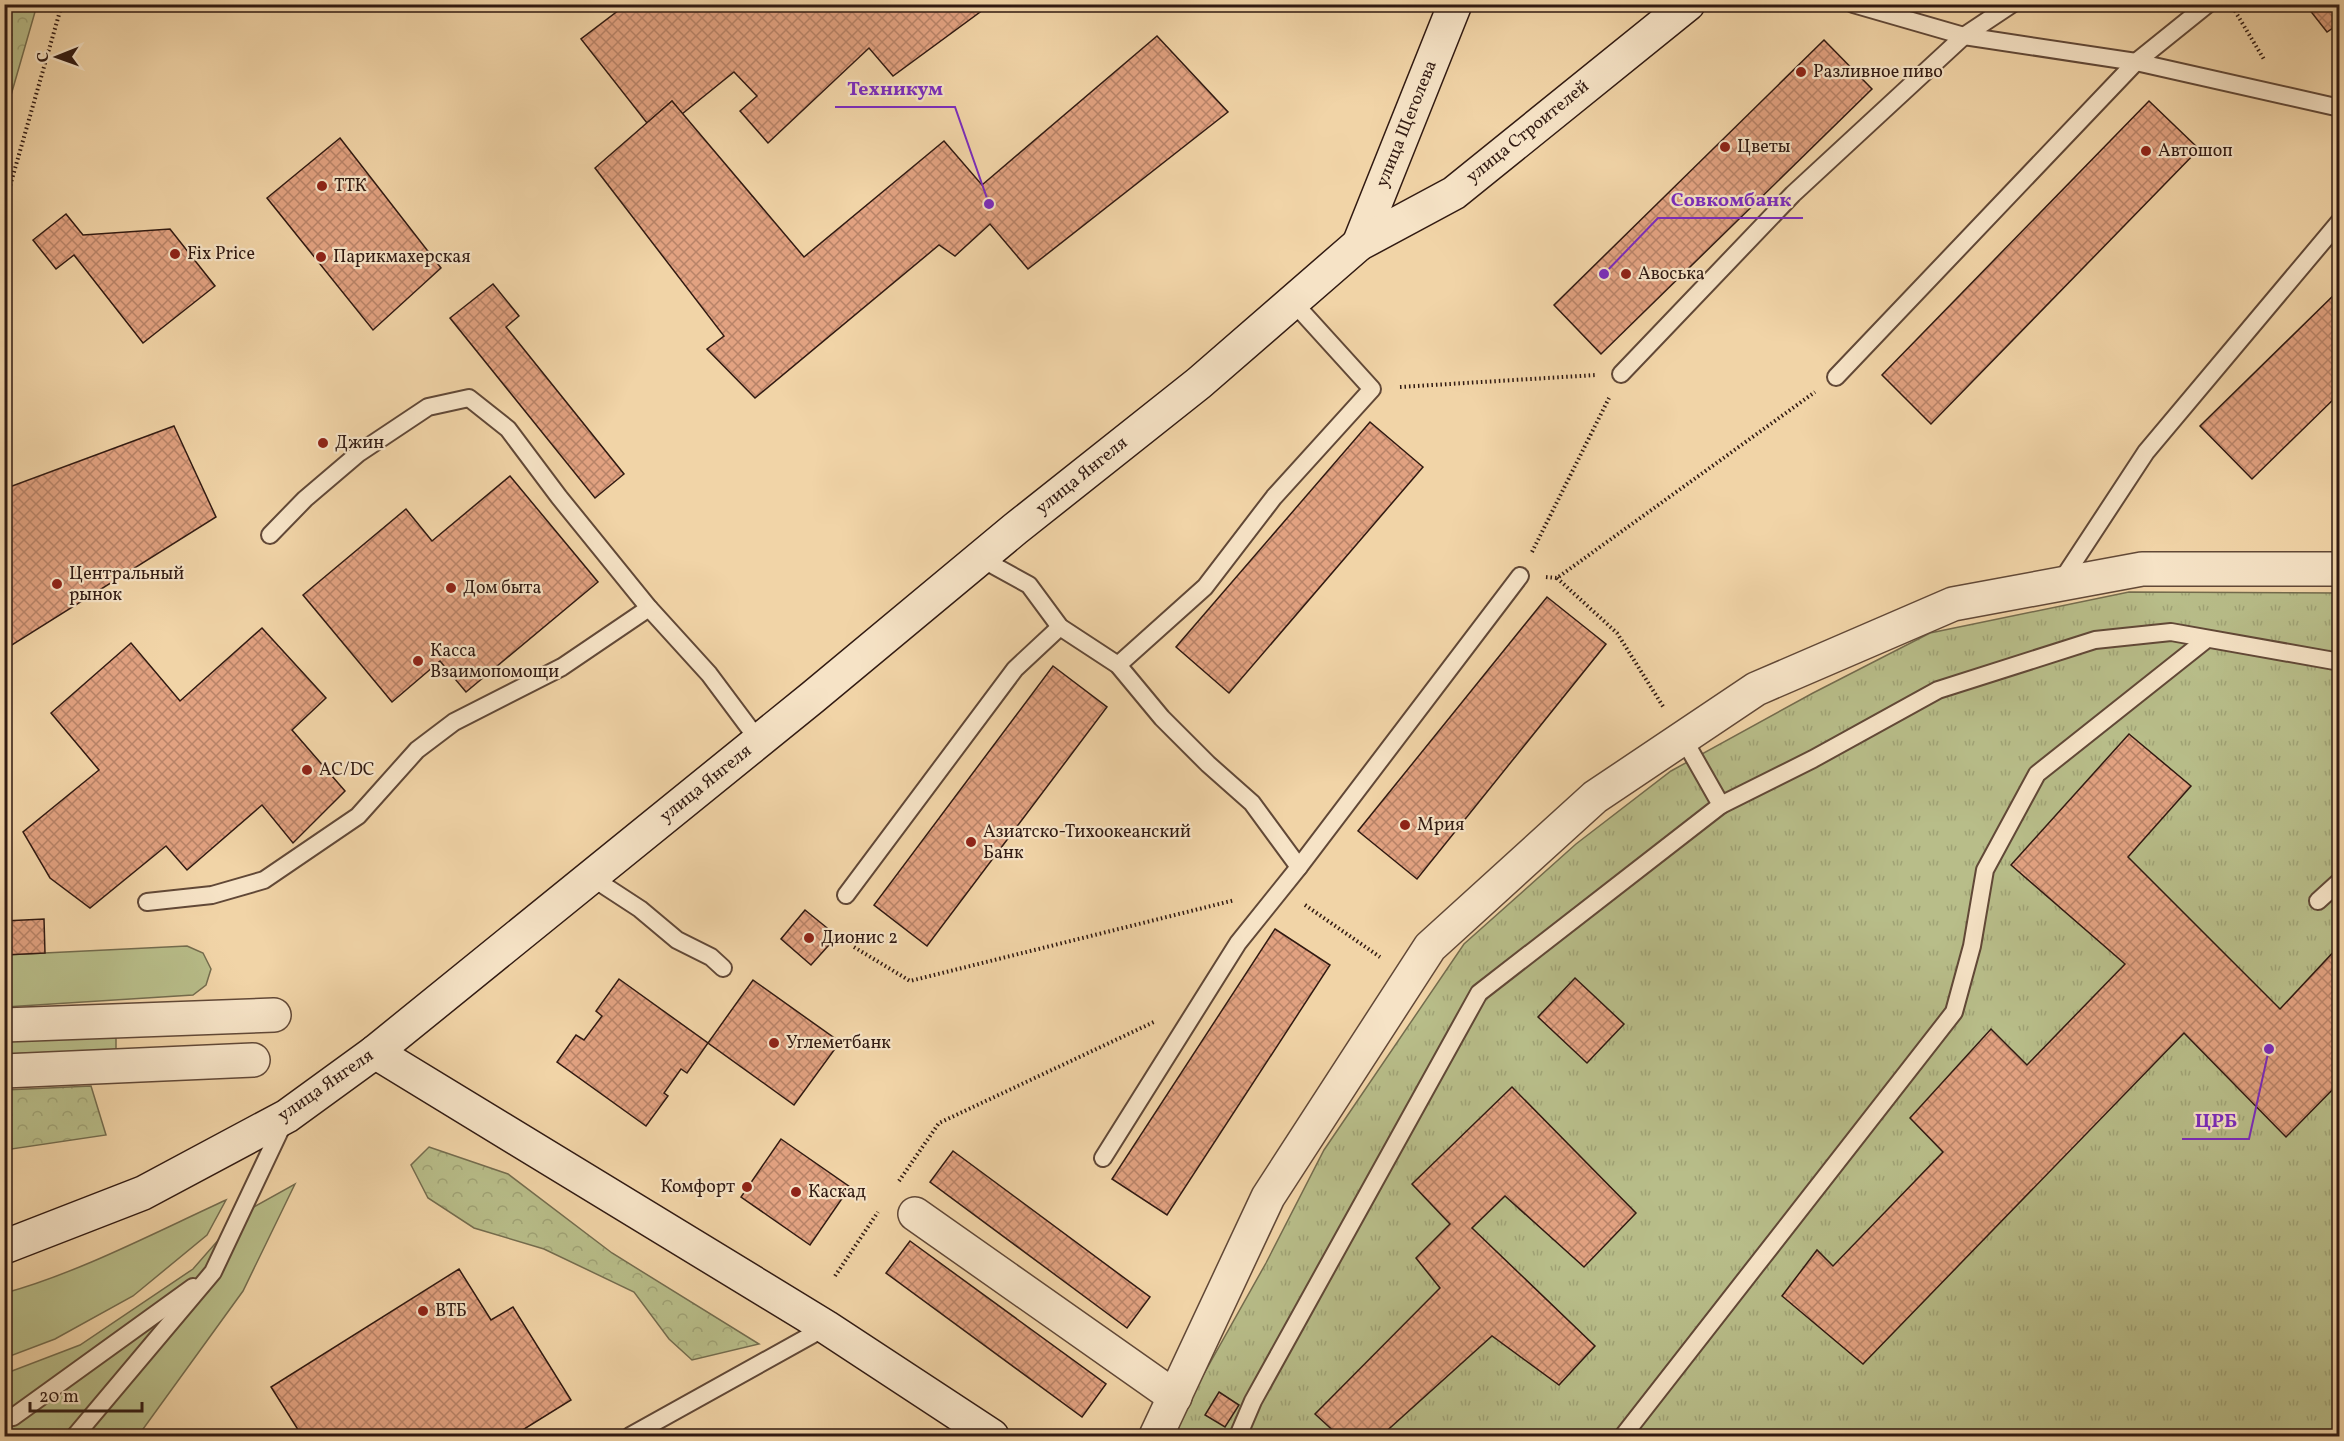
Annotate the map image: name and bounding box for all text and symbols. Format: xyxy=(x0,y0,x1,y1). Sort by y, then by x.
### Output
north arrow xyxy=(27,27,87,87)
text: С xyxy=(33,52,55,63)
street label: улица Щеголева xyxy=(1370,57,1444,191)
place label: Разливное пиво xyxy=(1813,60,1943,85)
marker: Разливное пиво xyxy=(1794,65,1808,79)
callout: Техникум xyxy=(835,69,955,107)
street label: улица Строителей xyxy=(1461,75,1595,189)
text: Техникум xyxy=(847,76,943,104)
place label: Цветы xyxy=(1737,135,1791,160)
place label: Автошоп xyxy=(2158,139,2233,164)
marker: Цветы xyxy=(1718,140,1732,154)
marker: Автошоп xyxy=(2139,144,2153,158)
place label: ТТК xyxy=(334,174,367,199)
marker: ТТК xyxy=(315,179,329,193)
callout: Совкомбанк xyxy=(1658,180,1803,218)
text: Совкомбанк xyxy=(1671,187,1791,215)
place label: Fix Price xyxy=(187,242,255,267)
place label: Парикмахерская xyxy=(333,245,471,270)
marker: Fix Price xyxy=(168,247,182,261)
marker: Парикмахерская xyxy=(314,250,328,264)
place label: Авоська xyxy=(1638,262,1705,287)
marker: Авоська xyxy=(1619,267,1633,281)
place label: Джин xyxy=(335,431,384,456)
street label: улица Янгеля xyxy=(1031,431,1133,521)
marker: Джин xyxy=(316,436,330,450)
place label: Центральный рынок xyxy=(69,562,184,608)
place label: Дом быта xyxy=(463,576,541,601)
marker: Центральный рынок xyxy=(50,577,64,591)
marker: Дом быта xyxy=(444,581,458,595)
place label: Касса Взаимопомощи xyxy=(430,639,559,685)
marker: Касса Взаимопомощи xyxy=(411,654,425,668)
street label: улица Янгеля xyxy=(655,739,757,829)
place label: AC/DC xyxy=(319,758,375,783)
marker: AC/DC xyxy=(300,763,314,777)
place label: Мрия xyxy=(1417,813,1464,838)
marker: Мрия xyxy=(1398,818,1412,832)
place label: Азиатско-Тихоокеанский Банк xyxy=(983,820,1191,866)
marker: Азиатско-Тихоокеанский Банк xyxy=(964,835,978,849)
place label: Дионис 2 xyxy=(821,926,898,951)
marker: Дионис 2 xyxy=(802,931,816,945)
place label: Углеметбанк xyxy=(786,1031,891,1056)
marker: Углеметбанк xyxy=(767,1036,781,1050)
street label: улица Янгеля xyxy=(273,1044,379,1128)
callout: ЦРБ xyxy=(2182,1101,2249,1139)
text: ЦРБ xyxy=(2195,1108,2237,1136)
place label: Комфорт xyxy=(660,1175,735,1200)
marker: Комфорт xyxy=(740,1180,754,1194)
place label: Каскад xyxy=(808,1180,866,1205)
marker: Каскад xyxy=(789,1185,803,1199)
place label: ВТБ xyxy=(435,1299,467,1324)
marker: ВТБ xyxy=(416,1304,430,1318)
scale bar xyxy=(30,1375,142,1413)
text: 20 m xyxy=(39,1385,79,1410)

